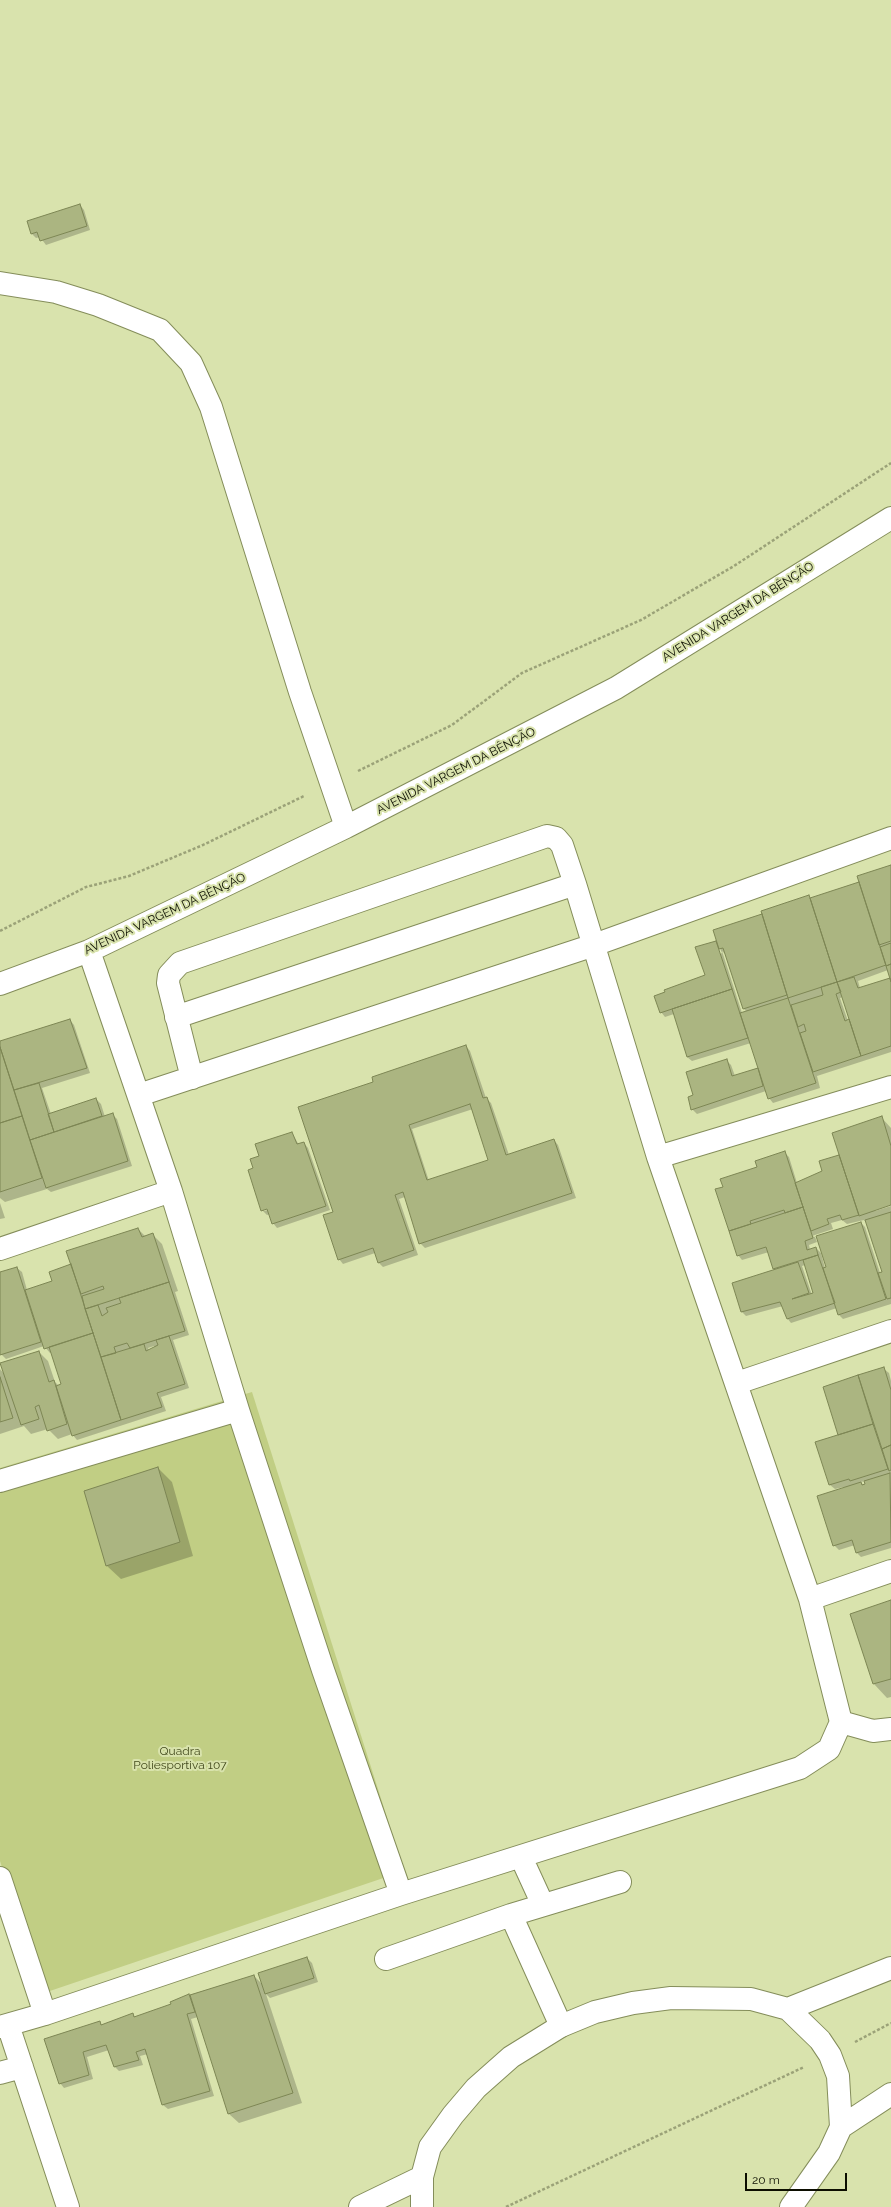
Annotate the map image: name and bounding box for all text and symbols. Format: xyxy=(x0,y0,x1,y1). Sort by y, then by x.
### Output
street label: AVENIDA VARGEM DA BÊNÇÃO xyxy=(659,559,817,665)
street label: AVENIDA VARGEM DA BÊNÇÃO xyxy=(374,725,538,817)
street label: AVENIDA VARGEM DA BÊNÇÃO xyxy=(82,870,248,958)
park label: Quadra Poliesportiva 107 xyxy=(133,1744,227,1772)
scale bar xyxy=(747,2165,849,2191)
text: 20 m xyxy=(752,2173,780,2187)

